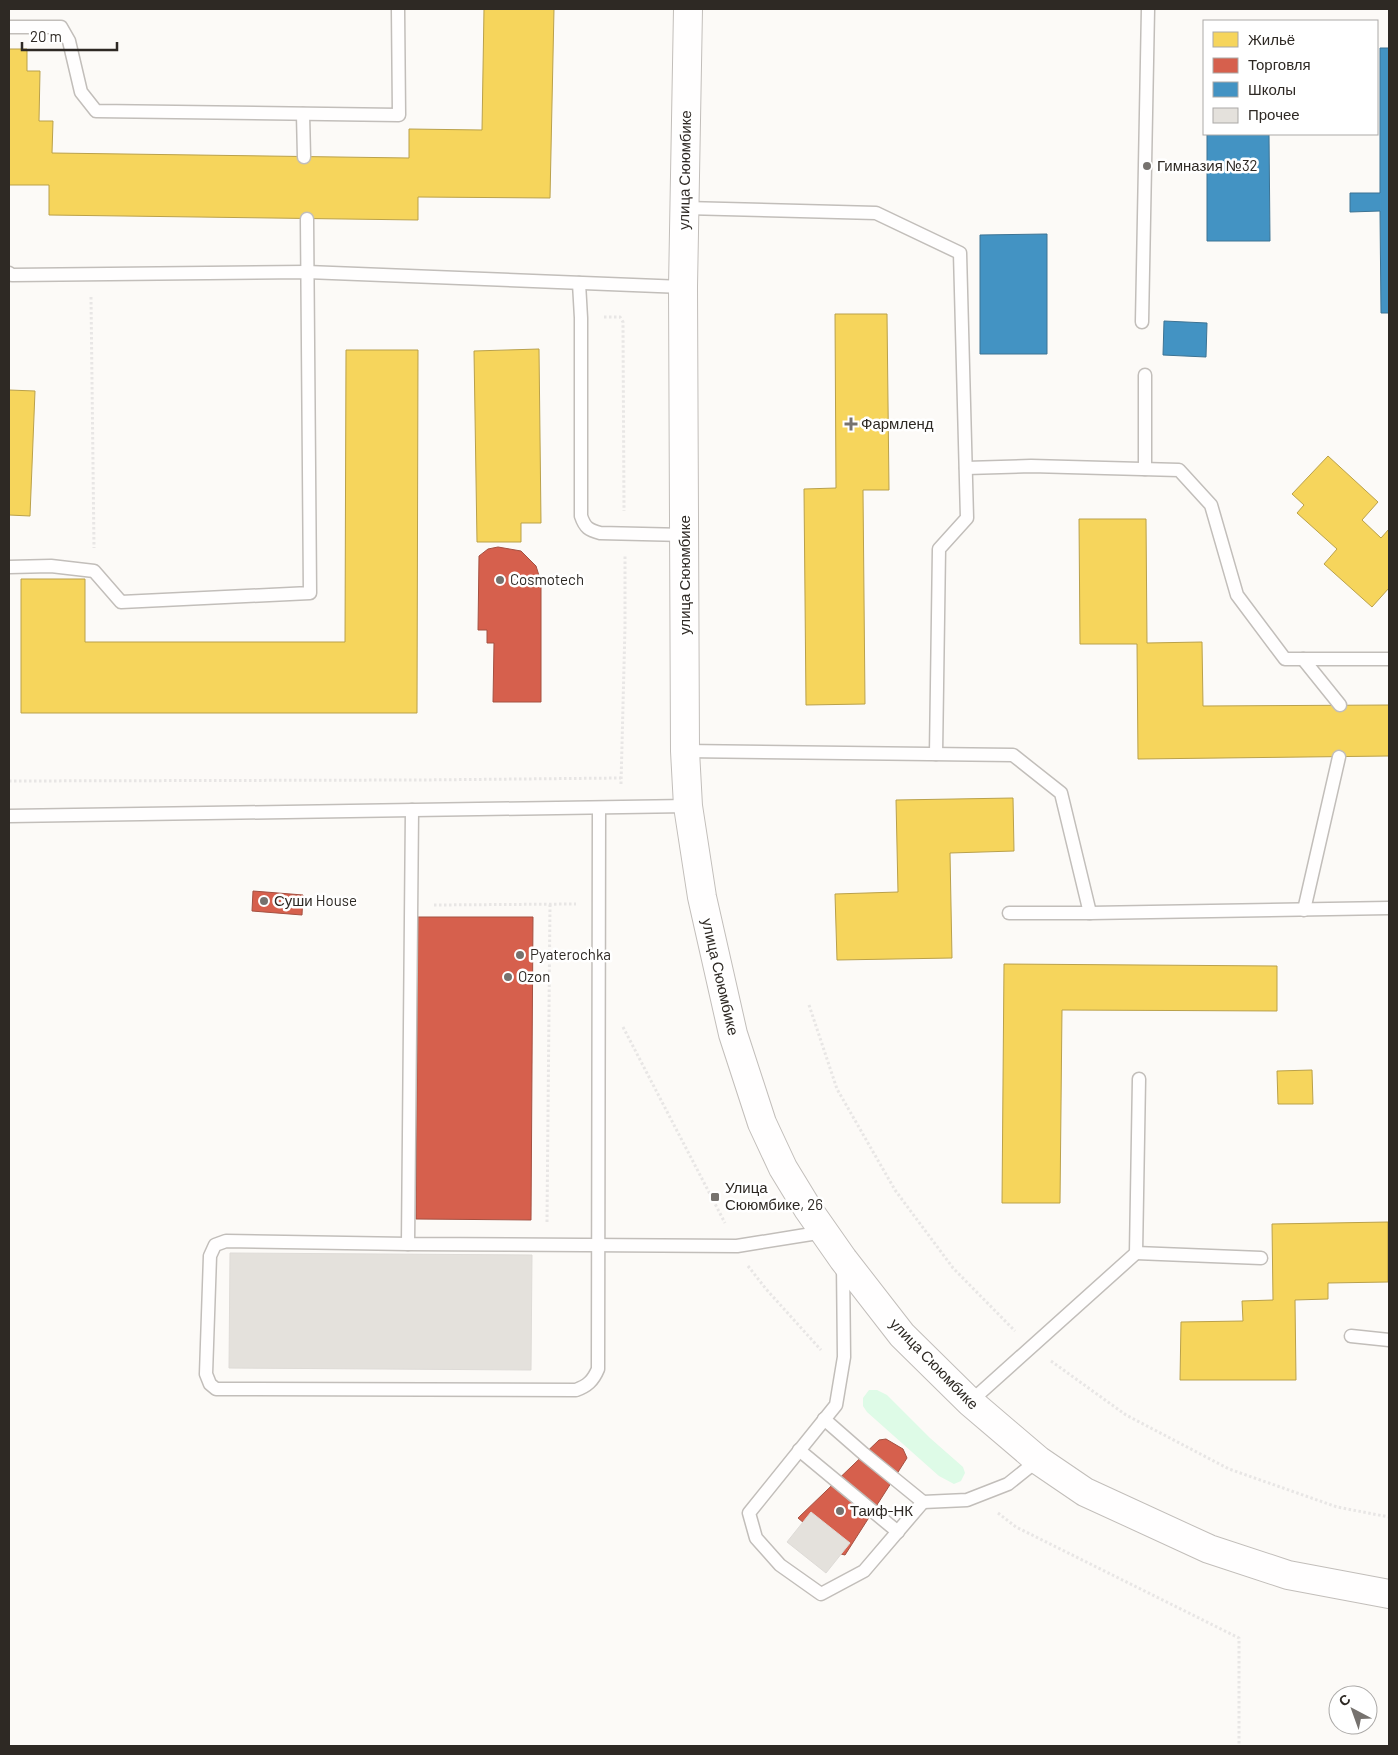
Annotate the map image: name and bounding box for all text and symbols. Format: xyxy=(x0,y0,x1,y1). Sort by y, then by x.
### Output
scale bar xyxy=(22,20,118,52)
legend xyxy=(1203,20,1378,135)
text: 20 m xyxy=(30,27,62,45)
text: Жильё xyxy=(1248,30,1295,48)
text: Торговля xyxy=(1248,55,1311,73)
text: Школы xyxy=(1248,80,1296,98)
text: Прочее xyxy=(1248,105,1300,123)
street label: улица Сююмбике xyxy=(674,110,694,230)
place label: Гимназия №32 xyxy=(1157,156,1258,174)
marker: Гимназия №32 xyxy=(1141,160,1153,172)
place label: Фармленд xyxy=(861,414,934,432)
marker: Фармленд xyxy=(845,418,857,430)
street label: улица Сююмбике xyxy=(675,515,693,635)
place label: Cosmotech xyxy=(510,570,584,588)
marker: Cosmotech xyxy=(494,574,506,586)
place label: Суши House xyxy=(274,891,357,909)
marker: Суши House xyxy=(258,895,270,907)
street label: улица Сююмбике xyxy=(699,916,743,1037)
place label: Pyaterochka xyxy=(530,945,611,963)
marker: Pyaterochka xyxy=(514,949,526,961)
place label: Ozon xyxy=(518,967,550,985)
marker: Ozon xyxy=(502,971,514,983)
place label: Улица Сююмбике, 26 xyxy=(725,1178,823,1213)
marker: Улица Сююмбике, 26 xyxy=(709,1191,721,1203)
street label: улица Сююмбике xyxy=(887,1314,983,1413)
place label: Таиф-НК xyxy=(850,1501,913,1519)
marker: Таиф-НК xyxy=(834,1505,846,1517)
north arrow xyxy=(1328,1685,1378,1735)
text: С xyxy=(1335,1690,1354,1710)

